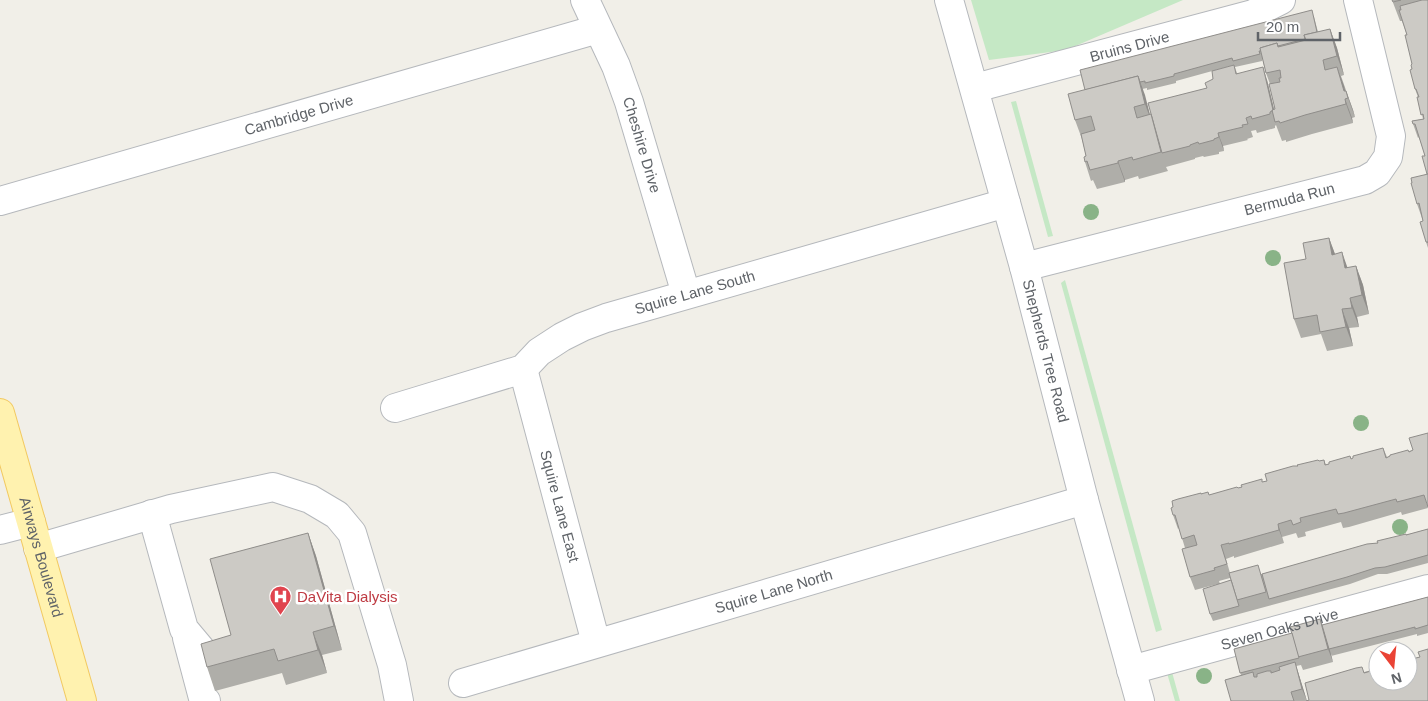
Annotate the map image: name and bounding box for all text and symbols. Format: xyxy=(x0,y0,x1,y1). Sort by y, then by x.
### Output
scale bar xyxy=(1258,10,1340,42)
text: 20 m xyxy=(1266,18,1299,35)
street label: Bruins Drive xyxy=(1088,28,1171,65)
street label: Cambridge Drive xyxy=(242,91,355,138)
street label: Cheshire Drive xyxy=(620,95,665,195)
street label: Bermuda Run xyxy=(1242,179,1336,218)
street label: Squire Lane South xyxy=(633,267,757,317)
street label: Shepherds Tree Road xyxy=(1020,278,1073,424)
street label: Squire Lane East xyxy=(537,448,583,565)
street label: Airways Boulevard xyxy=(16,495,67,619)
street label: Squire Lane North xyxy=(713,566,834,616)
hospital icon: DaVita Dialysis xyxy=(269,585,293,616)
place label: DaVita Dialysis xyxy=(297,588,398,605)
street label: Seven Oaks Drive xyxy=(1219,605,1340,653)
north arrow xyxy=(1368,641,1418,691)
text: N xyxy=(1390,669,1404,688)

